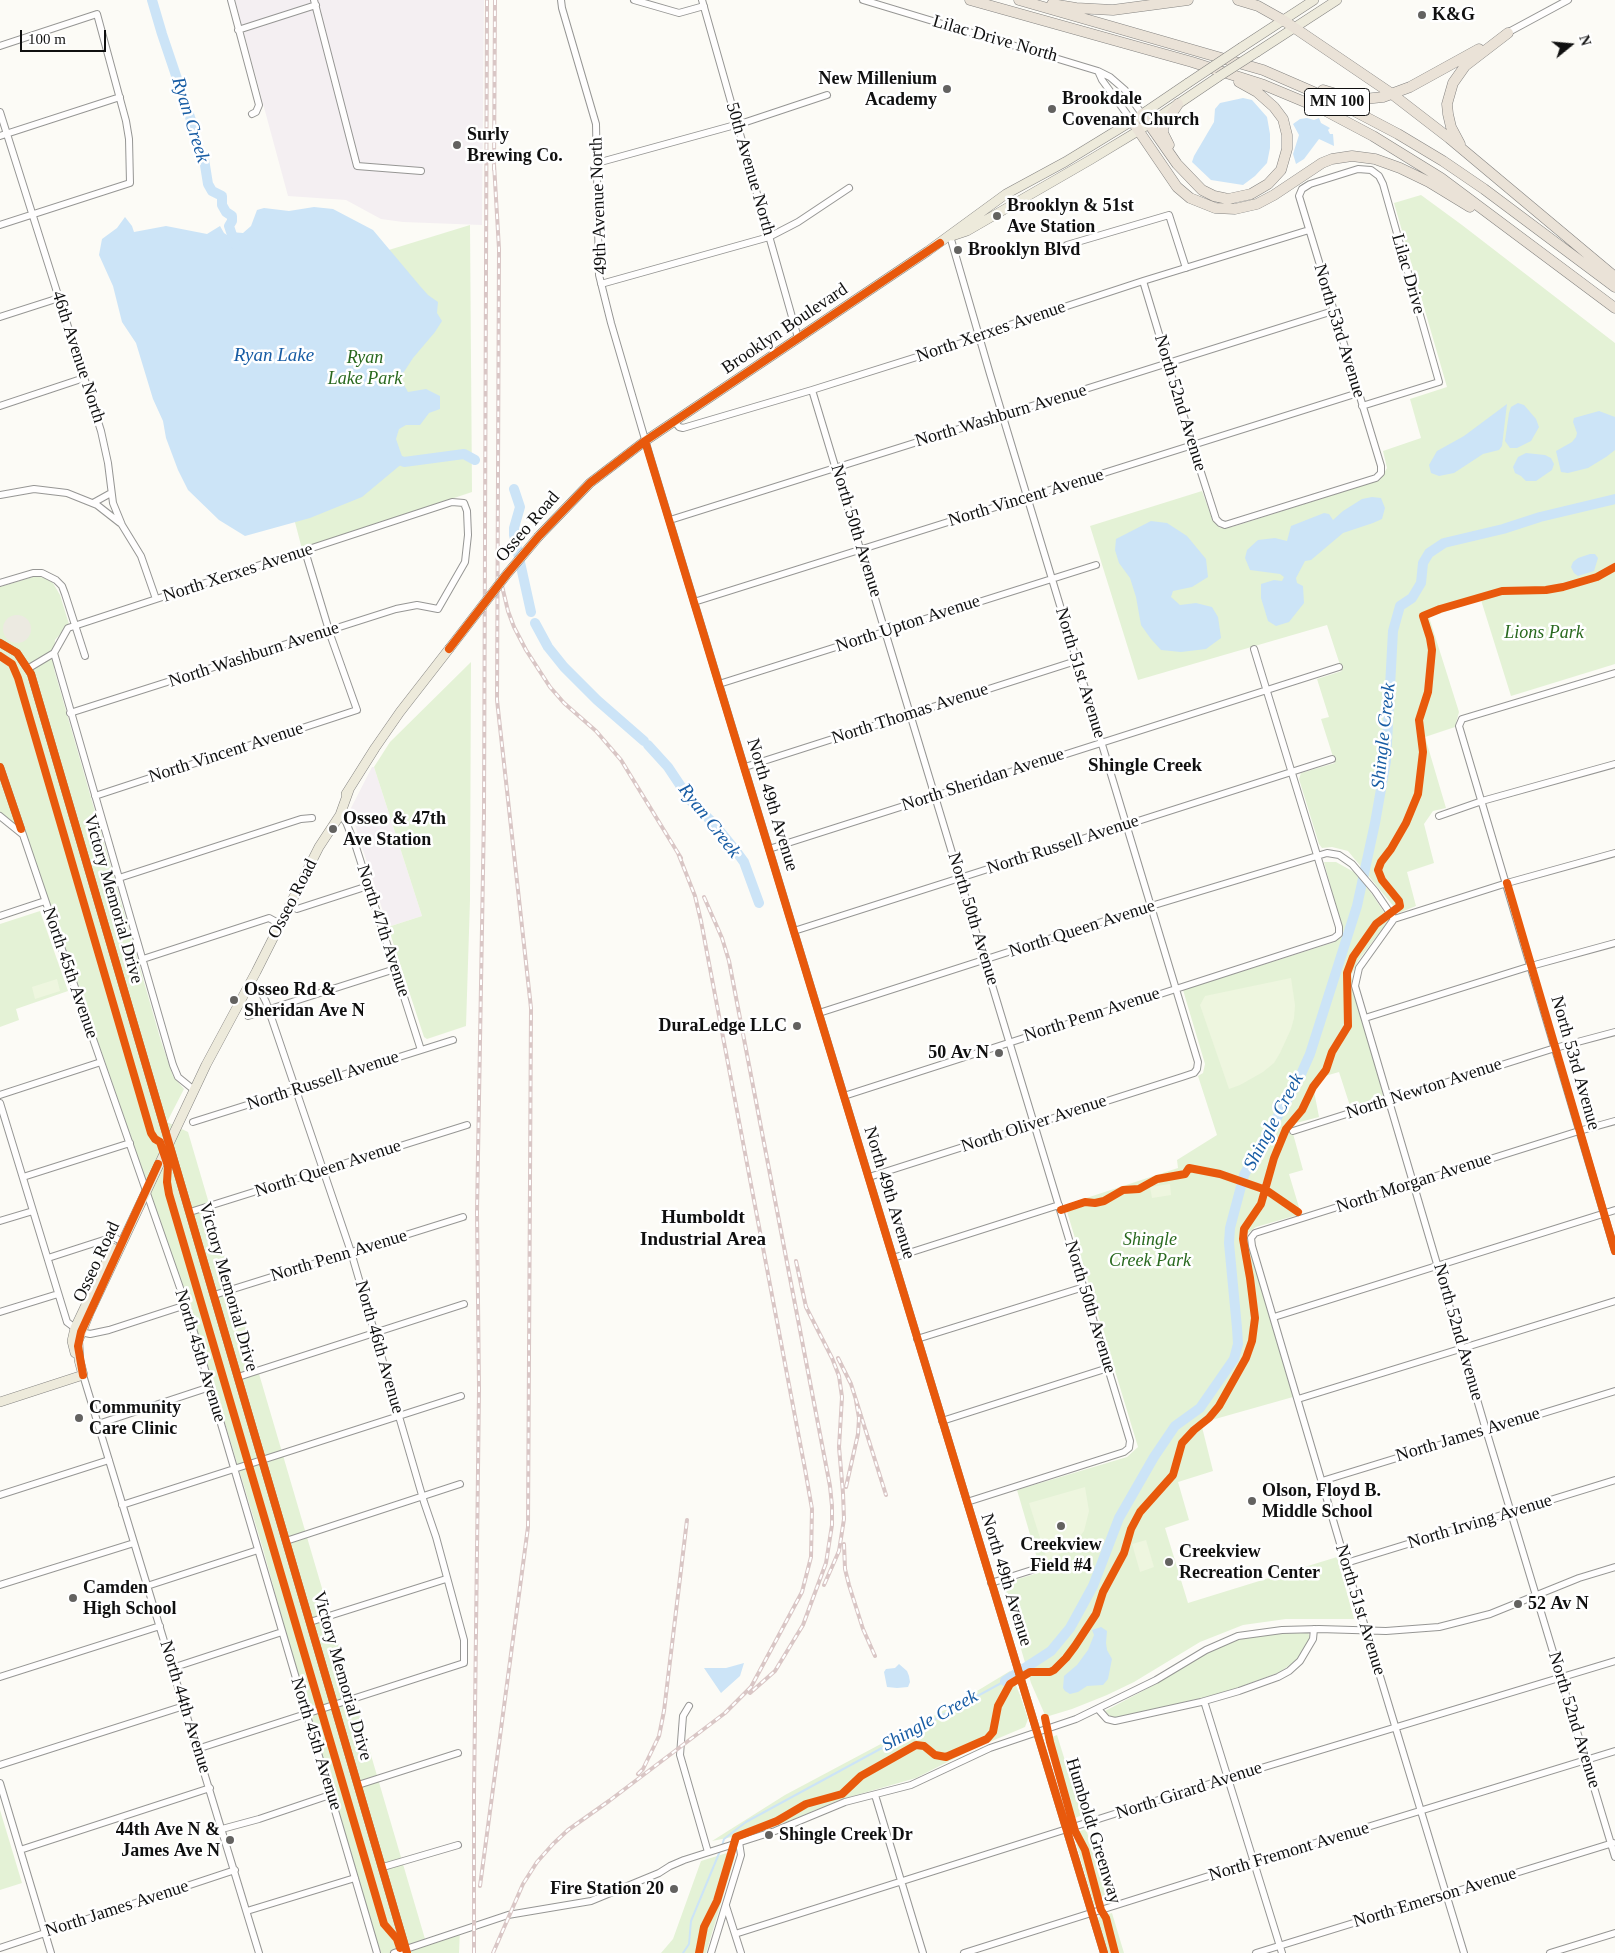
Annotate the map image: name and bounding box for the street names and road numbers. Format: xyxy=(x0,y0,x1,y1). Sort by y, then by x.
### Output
street label: Lilac Drive North xyxy=(930,11,1060,67)
road number: MN 100 xyxy=(1304,88,1370,115)
street label: 50th Avenue North xyxy=(721,100,779,238)
street label: 49th Avenue North xyxy=(586,137,612,275)
street label: Lilac Drive xyxy=(1386,231,1430,317)
street label: North 53rd Avenue xyxy=(1308,262,1370,400)
street label: Brooklyn Boulevard xyxy=(718,279,852,379)
street label: 46th Avenue North xyxy=(46,288,110,426)
street label: North Xerxes Avenue xyxy=(913,296,1069,368)
street label: North 52nd Avenue xyxy=(1149,332,1211,474)
street label: North Washburn Avenue xyxy=(913,380,1089,452)
street label: North 50th Avenue xyxy=(826,462,886,600)
street label: North Vincent Avenue xyxy=(946,464,1106,532)
street label: Osseo Road xyxy=(491,487,565,567)
street label: North Xerxes Avenue xyxy=(160,539,316,607)
street label: North Upton Avenue xyxy=(833,590,983,658)
street label: North 51st Avenue xyxy=(1050,605,1110,741)
street label: North Washburn Avenue xyxy=(166,617,342,693)
street label: North Thomas Avenue xyxy=(829,678,991,750)
street label: North Vincent Avenue xyxy=(146,718,306,788)
street label: North 49th Avenue xyxy=(742,736,802,874)
street label: North Sheridan Avenue xyxy=(899,744,1067,816)
street label: North Russell Avenue xyxy=(984,810,1142,880)
street label: Victory Memorial Drive xyxy=(79,812,147,986)
street label: North 50th Avenue xyxy=(943,850,1003,988)
street label: Osseo Road xyxy=(264,856,322,942)
street label: North 47th Avenue xyxy=(351,862,415,1000)
street label: North Queen Avenue xyxy=(1006,895,1158,963)
street label: North 45th Avenue xyxy=(37,904,103,1042)
street label: North Penn Avenue xyxy=(1021,983,1163,1047)
street label: North 53rd Avenue xyxy=(1546,993,1604,1133)
street label: North Russell Avenue xyxy=(244,1046,402,1116)
street label: North Newton Avenue xyxy=(1343,1054,1505,1124)
street label: North Oliver Avenue xyxy=(959,1090,1109,1158)
street label: North 49th Avenue xyxy=(859,1124,919,1262)
street label: North Queen Avenue xyxy=(252,1135,404,1203)
street label: North Morgan Avenue xyxy=(1333,1148,1495,1218)
street label: Victory Memorial Drive xyxy=(194,1200,262,1374)
street label: Osseo Road xyxy=(69,1218,125,1306)
street label: North Penn Avenue xyxy=(268,1225,410,1287)
street label: North 50th Avenue xyxy=(1060,1238,1120,1376)
street label: North 52nd Avenue xyxy=(1428,1261,1488,1403)
street label: North 46th Avenue xyxy=(350,1278,408,1416)
street label: North 45th Avenue xyxy=(170,1287,230,1425)
street label: North James Avenue xyxy=(1393,1403,1543,1467)
street label: North Irving Avenue xyxy=(1405,1490,1555,1554)
street label: North 49th Avenue xyxy=(976,1511,1036,1649)
street label: North 51st Avenue xyxy=(1330,1542,1390,1678)
street label: Victory Memorial Drive xyxy=(308,1589,376,1763)
street label: North 44th Avenue xyxy=(155,1638,215,1776)
street label: North 52nd Avenue xyxy=(1543,1649,1605,1791)
street label: North 45th Avenue xyxy=(286,1675,346,1813)
street label: Humboldt Greenway xyxy=(1061,1755,1125,1907)
street label: North Girard Avenue xyxy=(1113,1757,1265,1825)
street label: North Fremont Avenue xyxy=(1206,1817,1372,1887)
street label: North Emerson Avenue xyxy=(1351,1863,1519,1933)
street label: North James Avenue xyxy=(43,1876,191,1942)

